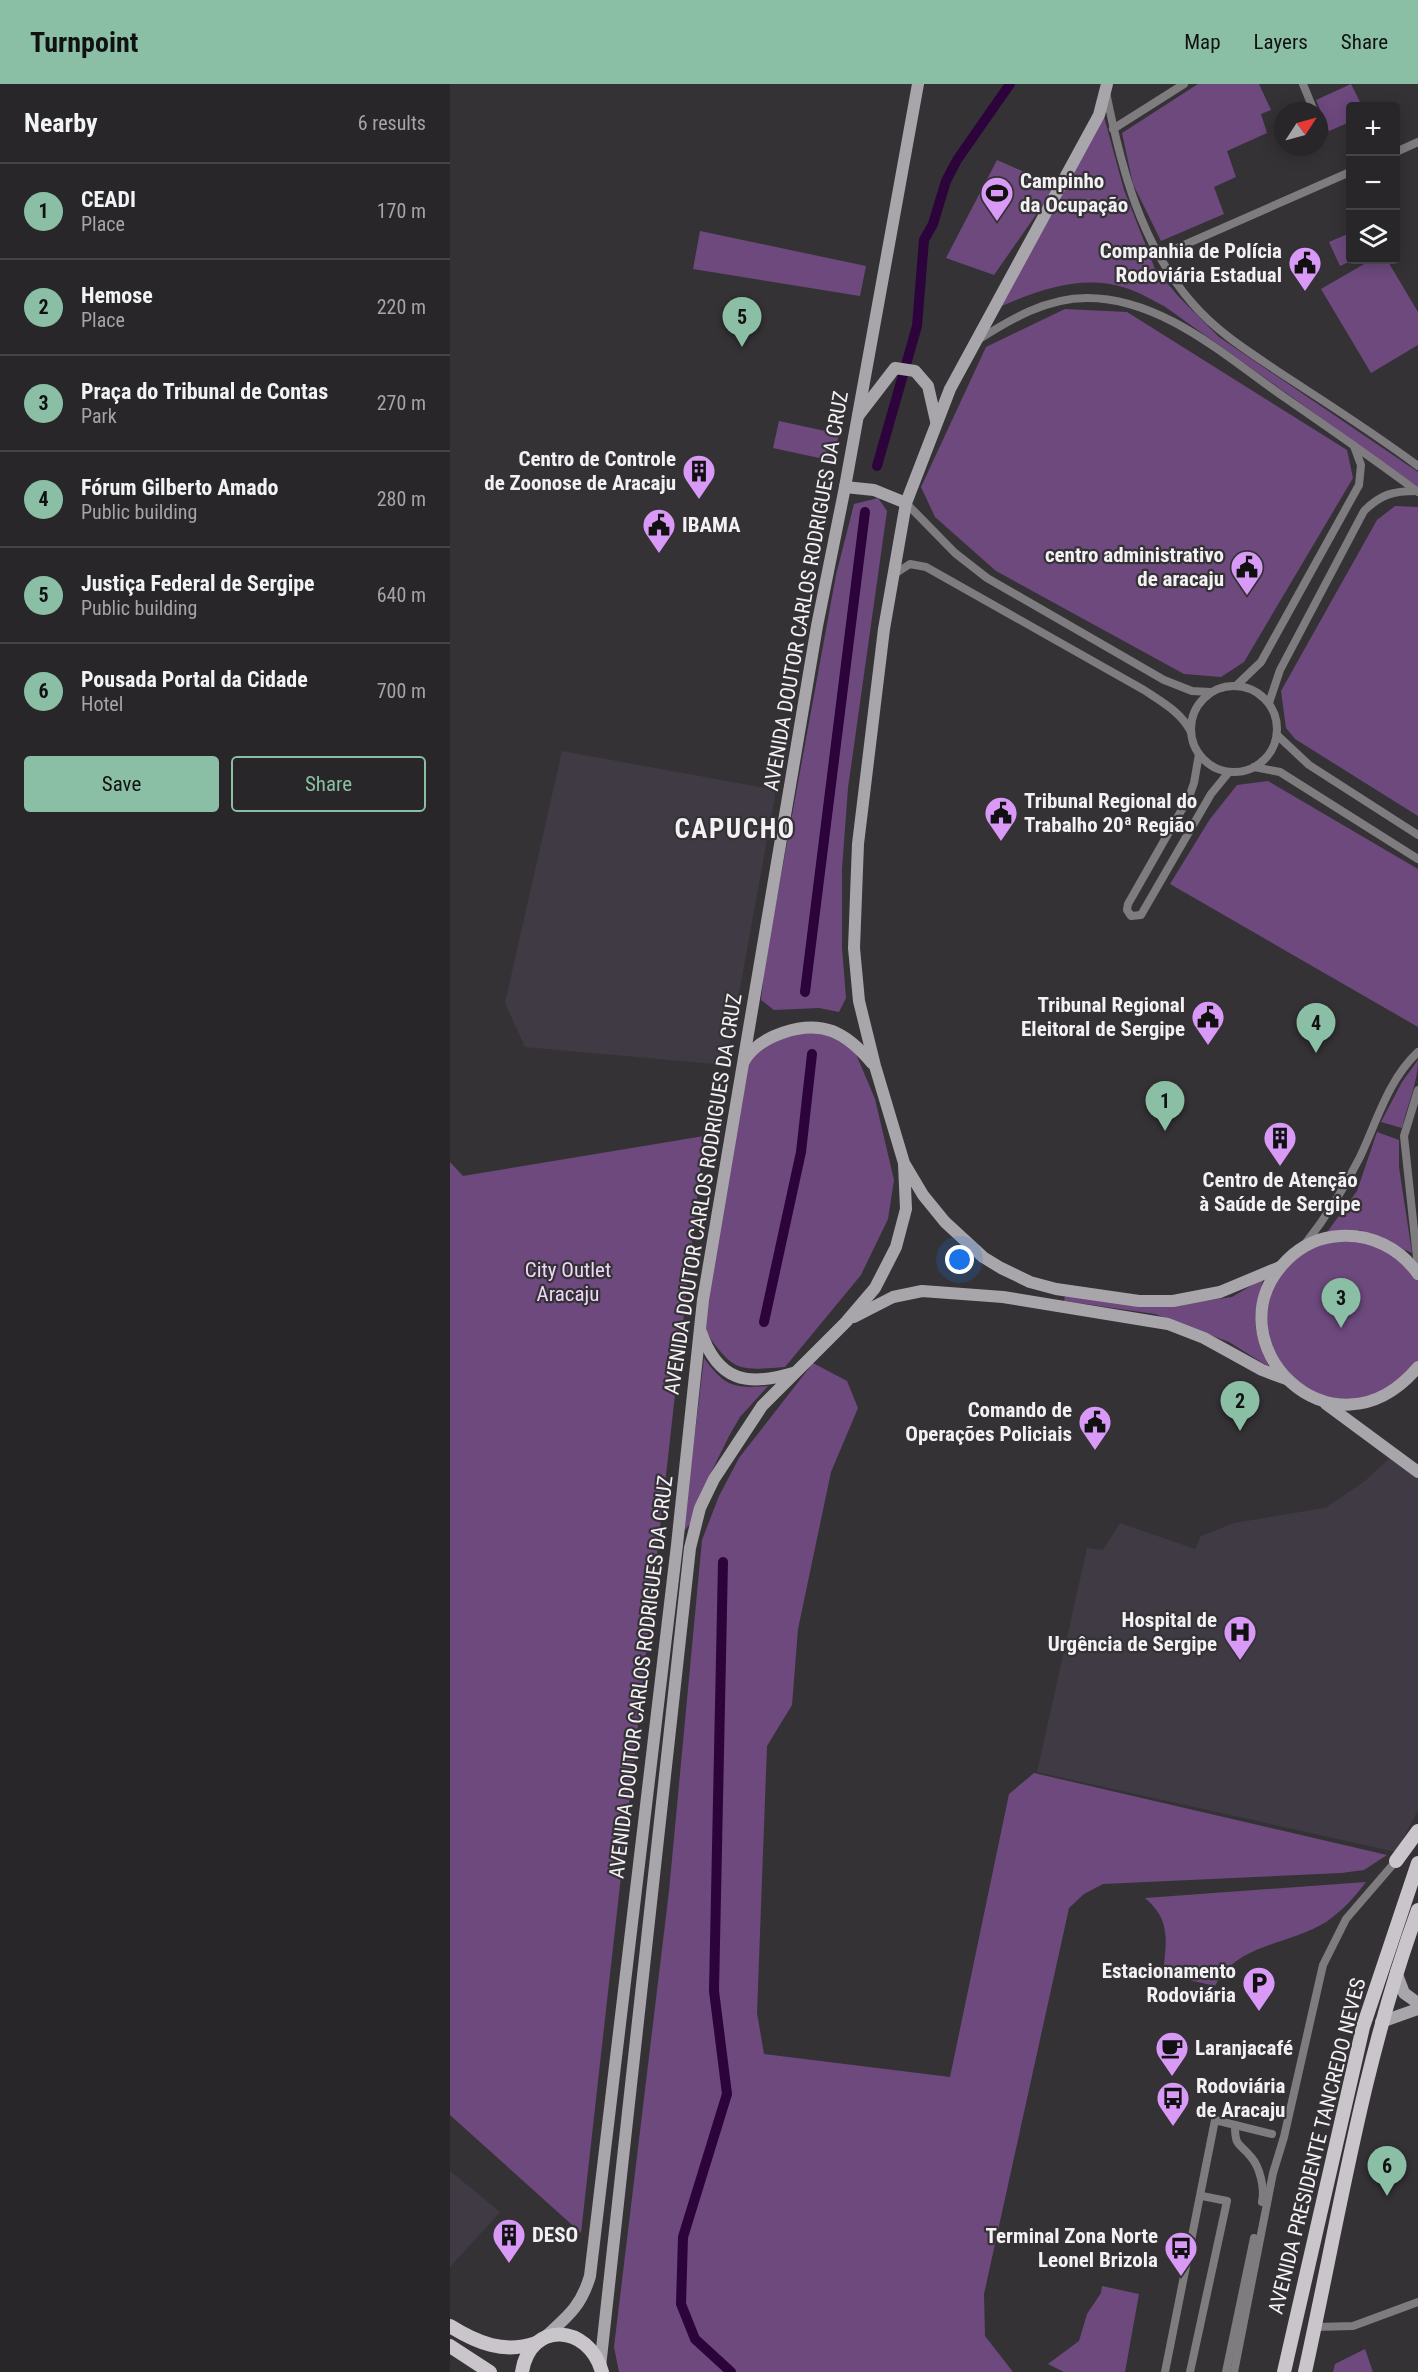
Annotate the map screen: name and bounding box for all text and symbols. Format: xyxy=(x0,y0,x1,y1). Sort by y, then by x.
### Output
text: Turnpoint xyxy=(30,26,138,59)
text: Map xyxy=(1184,30,1221,54)
text: Layers xyxy=(1254,30,1308,54)
text: Share xyxy=(1341,30,1388,54)
north arrow xyxy=(1274,102,1328,156)
map controls xyxy=(1346,102,1400,264)
button: + xyxy=(1346,102,1400,156)
text: Nearby xyxy=(24,108,98,138)
text: 6 results xyxy=(358,111,426,135)
button: − xyxy=(1346,156,1400,210)
place label: Campinho da Ocupação xyxy=(1020,169,1128,217)
sports icon: Campinho da Ocupação xyxy=(979,175,1015,222)
text: CEADI xyxy=(81,187,136,212)
text: 1 xyxy=(38,199,49,223)
text: 170 m xyxy=(377,199,426,223)
button: layers xyxy=(1346,210,1400,264)
text: Place xyxy=(81,212,125,236)
place label: Companhia de Polícia Rodoviária Estadual xyxy=(1100,239,1282,287)
public building icon: Companhia de Polícia Rodoviária Estadual xyxy=(1287,245,1323,292)
text: Hemose xyxy=(81,283,153,308)
text: 2 xyxy=(38,295,49,319)
text: 220 m xyxy=(377,295,426,319)
pin: 5 xyxy=(722,298,762,347)
text: Place xyxy=(81,308,125,332)
text: Praça do Tribunal de Contas xyxy=(81,379,328,404)
street label: AVENIDA DOUTOR CARLOS RODRIGUES DA CRUZ xyxy=(759,389,853,793)
text: 3 xyxy=(38,391,49,415)
text: 270 m xyxy=(377,391,426,415)
text: Park xyxy=(81,404,117,428)
place label: Centro de Controle de Zoonose de Aracaju xyxy=(484,447,676,495)
building icon: Centro de Controle de Zoonose de Aracaju xyxy=(681,453,717,500)
text: Fórum Gilberto Amado xyxy=(81,475,279,500)
text: 4 xyxy=(38,487,49,511)
text: 280 m xyxy=(377,487,426,511)
text: Public building xyxy=(81,500,197,524)
public building icon: IBAMA xyxy=(641,507,677,554)
place label: IBAMA xyxy=(682,513,741,537)
place label: centro administrativo de aracaju xyxy=(1045,543,1224,591)
public building icon: centro administrativo de aracaju xyxy=(1229,549,1265,596)
text: Justiça Federal de Sergipe xyxy=(81,571,315,596)
text: 5 xyxy=(38,583,49,607)
text: 640 m xyxy=(377,583,426,607)
text: Public building xyxy=(81,596,197,620)
text: Pousada Portal da Cidade xyxy=(81,667,308,692)
text: 6 xyxy=(38,679,49,703)
text: 700 m xyxy=(377,679,426,703)
text: Hotel xyxy=(81,692,123,716)
button: Save xyxy=(24,756,219,812)
button: Share xyxy=(231,756,426,812)
place label: Tribunal Regional do Trabalho 20ª Região xyxy=(1024,789,1197,837)
public building icon: Tribunal Regional do Trabalho 20ª Região xyxy=(983,795,1019,842)
district label: CAPUCHO xyxy=(674,813,796,845)
street label: AVENIDA DOUTOR CARLOS RODRIGUES DA CRUZ xyxy=(659,992,747,1396)
place label: Tribunal Regional Eleitoral de Sergipe xyxy=(1021,993,1185,1041)
public building icon: Tribunal Regional Eleitoral de Sergipe xyxy=(1190,999,1226,1046)
pin: 4 xyxy=(1296,1004,1336,1053)
pin: 1 xyxy=(1146,1082,1184,1131)
building icon: Centro de Atenção à Saúde de Sergipe xyxy=(1262,1120,1298,1167)
place label: Centro de Atenção à Saúde de Sergipe xyxy=(1199,1168,1361,1216)
your location xyxy=(945,1245,974,1274)
park label: City Outlet Aracaju xyxy=(525,1258,611,1306)
pin: 3 xyxy=(1322,1278,1360,1328)
pin: 2 xyxy=(1220,1382,1260,1431)
place label: Comando de Operações Policiais xyxy=(905,1398,1072,1446)
public building icon: Comando de Operações Policiais xyxy=(1077,1404,1113,1451)
street label: AVENIDA DOUTOR CARLOS RODRIGUES DA CRUZ xyxy=(604,1474,678,1880)
place label: Hospital de Urgência de Sergipe xyxy=(1048,1608,1217,1656)
hospital icon: Hospital de Urgência de Sergipe xyxy=(1222,1614,1258,1661)
place label: Estacionamento Rodoviária xyxy=(1102,1959,1236,2007)
parking icon: Estacionamento Rodoviária xyxy=(1241,1965,1277,2012)
street label: AVENIDA PRESIDENTE TANCREDO NEVES xyxy=(1264,1975,1370,2316)
cafe icon: Laranjacafé xyxy=(1154,2030,1190,2077)
place label: Laranjacafé xyxy=(1195,2036,1293,2060)
place label: Rodoviária de Aracaju xyxy=(1196,2074,1286,2122)
bus stop icon: Rodoviária de Aracaju xyxy=(1155,2080,1191,2127)
pin: 6 xyxy=(1368,2146,1406,2196)
building icon: DESO xyxy=(491,2217,527,2264)
place label: DESO xyxy=(532,2223,578,2247)
place label: Terminal Zona Norte Leonel Brizola xyxy=(986,2224,1158,2272)
bus stop icon: Terminal Zona Norte Leonel Brizola xyxy=(1163,2230,1199,2277)

